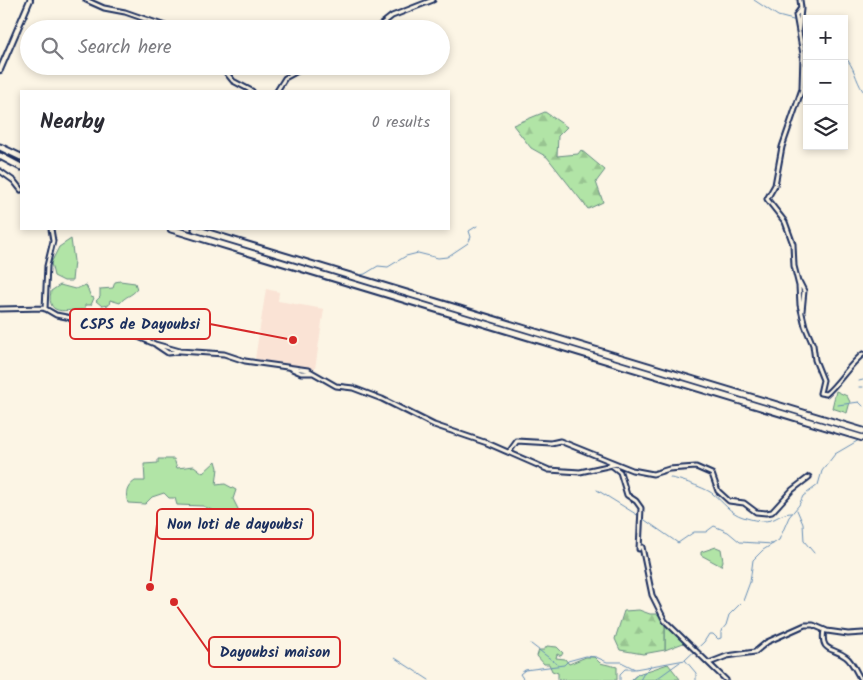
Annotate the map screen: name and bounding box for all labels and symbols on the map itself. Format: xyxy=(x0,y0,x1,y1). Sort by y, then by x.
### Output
callout: CSPS de Dayoubsi xyxy=(70,309,210,339)
text: CSPS de Dayoubsi xyxy=(80,313,201,337)
callout: Non loti de dayoubsi xyxy=(157,509,313,539)
text: Non loti de dayoubsi xyxy=(167,513,304,537)
callout: Dayoubsi maison xyxy=(209,637,340,667)
text: Dayoubsi maison xyxy=(220,641,330,665)

